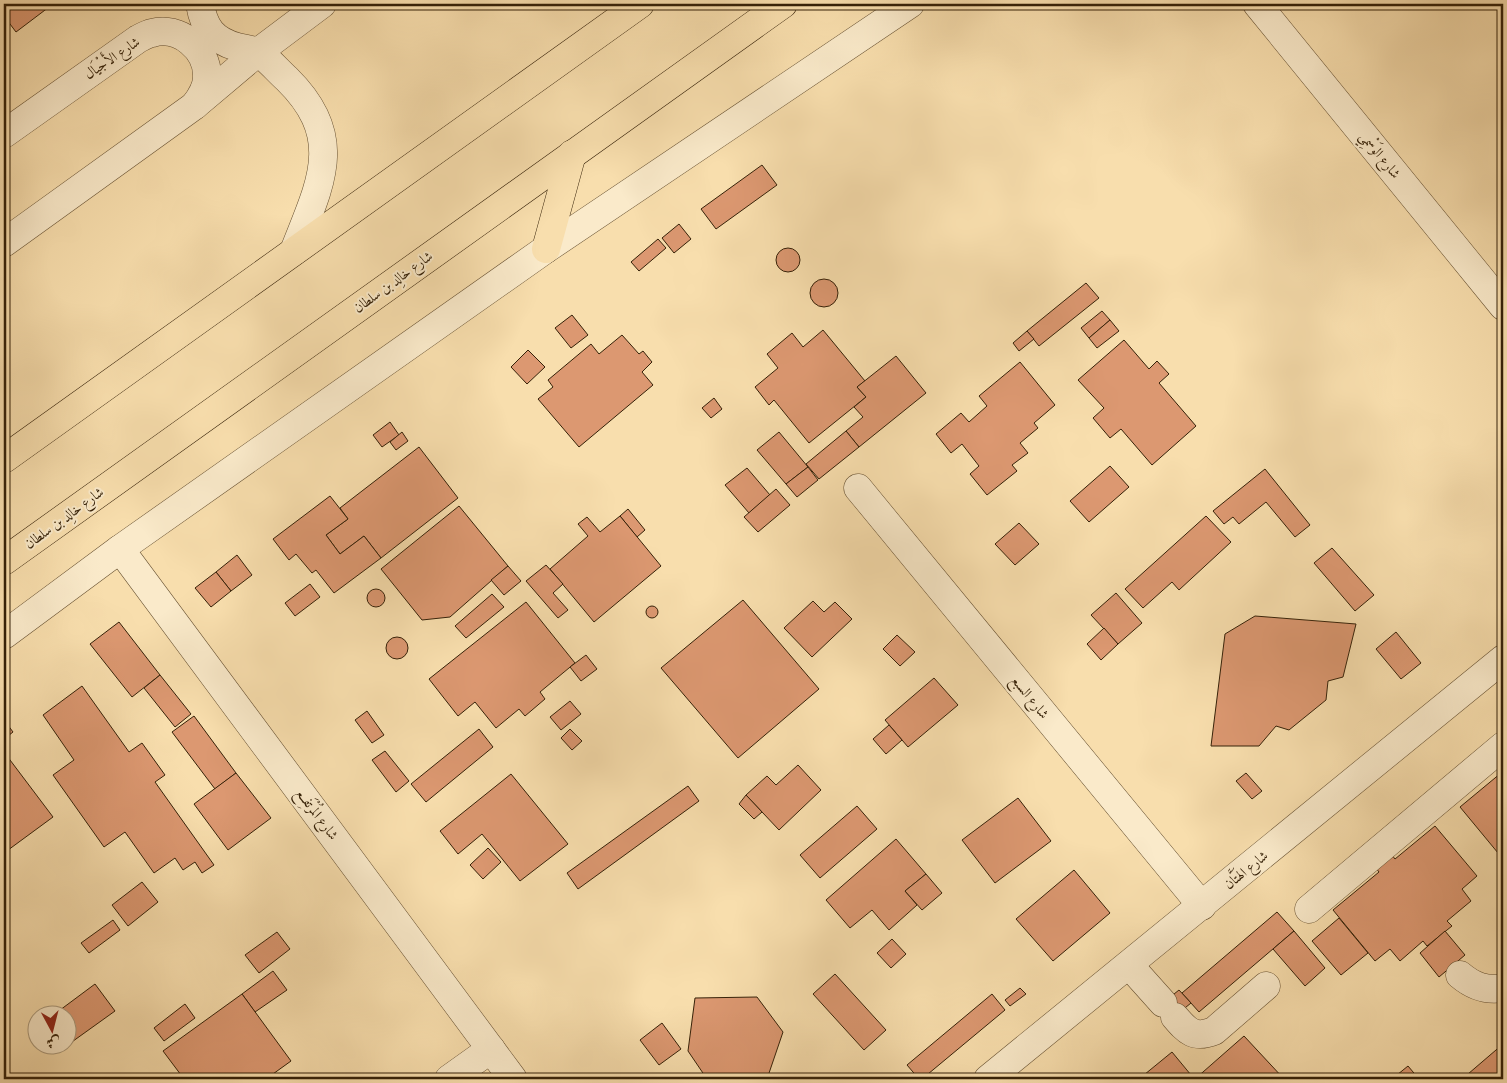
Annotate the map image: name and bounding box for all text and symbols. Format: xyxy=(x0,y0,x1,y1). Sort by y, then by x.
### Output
street label: شارع الأَجْيَال xyxy=(79,30,145,85)
street label: شارع الوَسْمِي xyxy=(1353,127,1406,185)
street label: شارع خالِد بن سلطان xyxy=(350,247,438,319)
street label: شارع خالِد بن سلطان xyxy=(21,483,109,555)
street label: شارع السبع xyxy=(1003,672,1053,725)
street label: شارع المُرْتَفِع xyxy=(288,782,345,846)
street label: شارع الهَتَّان xyxy=(1218,844,1273,895)
north arrow xyxy=(28,1006,78,1056)
text: ش xyxy=(45,1033,61,1052)

